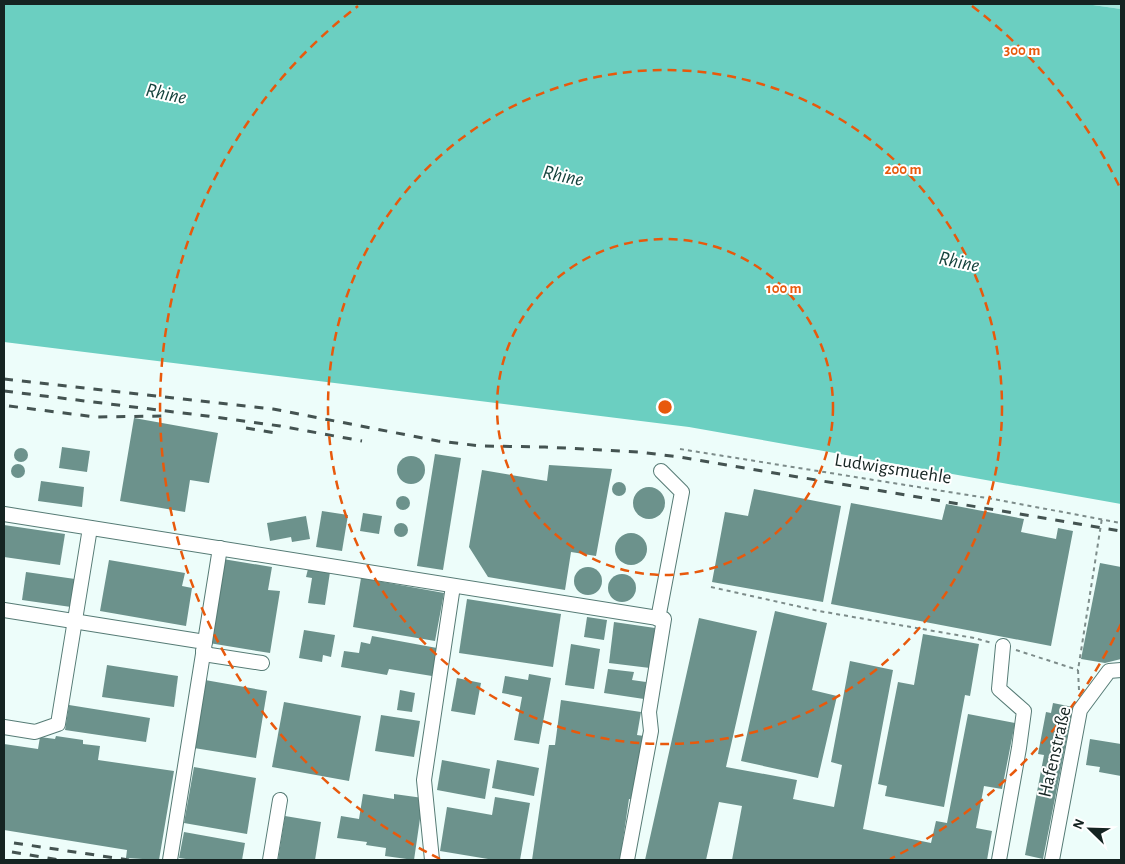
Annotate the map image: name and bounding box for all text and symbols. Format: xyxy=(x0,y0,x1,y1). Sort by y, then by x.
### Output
text: 300 m xyxy=(1004,43,1040,58)
water label: Rhine xyxy=(144,80,189,108)
water label: Rhine xyxy=(541,162,586,190)
text: 200 m xyxy=(884,162,922,177)
water label: Rhine xyxy=(937,248,982,276)
text: 100 m xyxy=(766,281,802,296)
centre of rings xyxy=(656,398,674,416)
street label: Ludwigsmuehle xyxy=(833,450,953,488)
street label: Hafenstraße xyxy=(1035,705,1075,799)
north arrow xyxy=(1065,804,1115,854)
text: N xyxy=(1071,817,1087,832)

